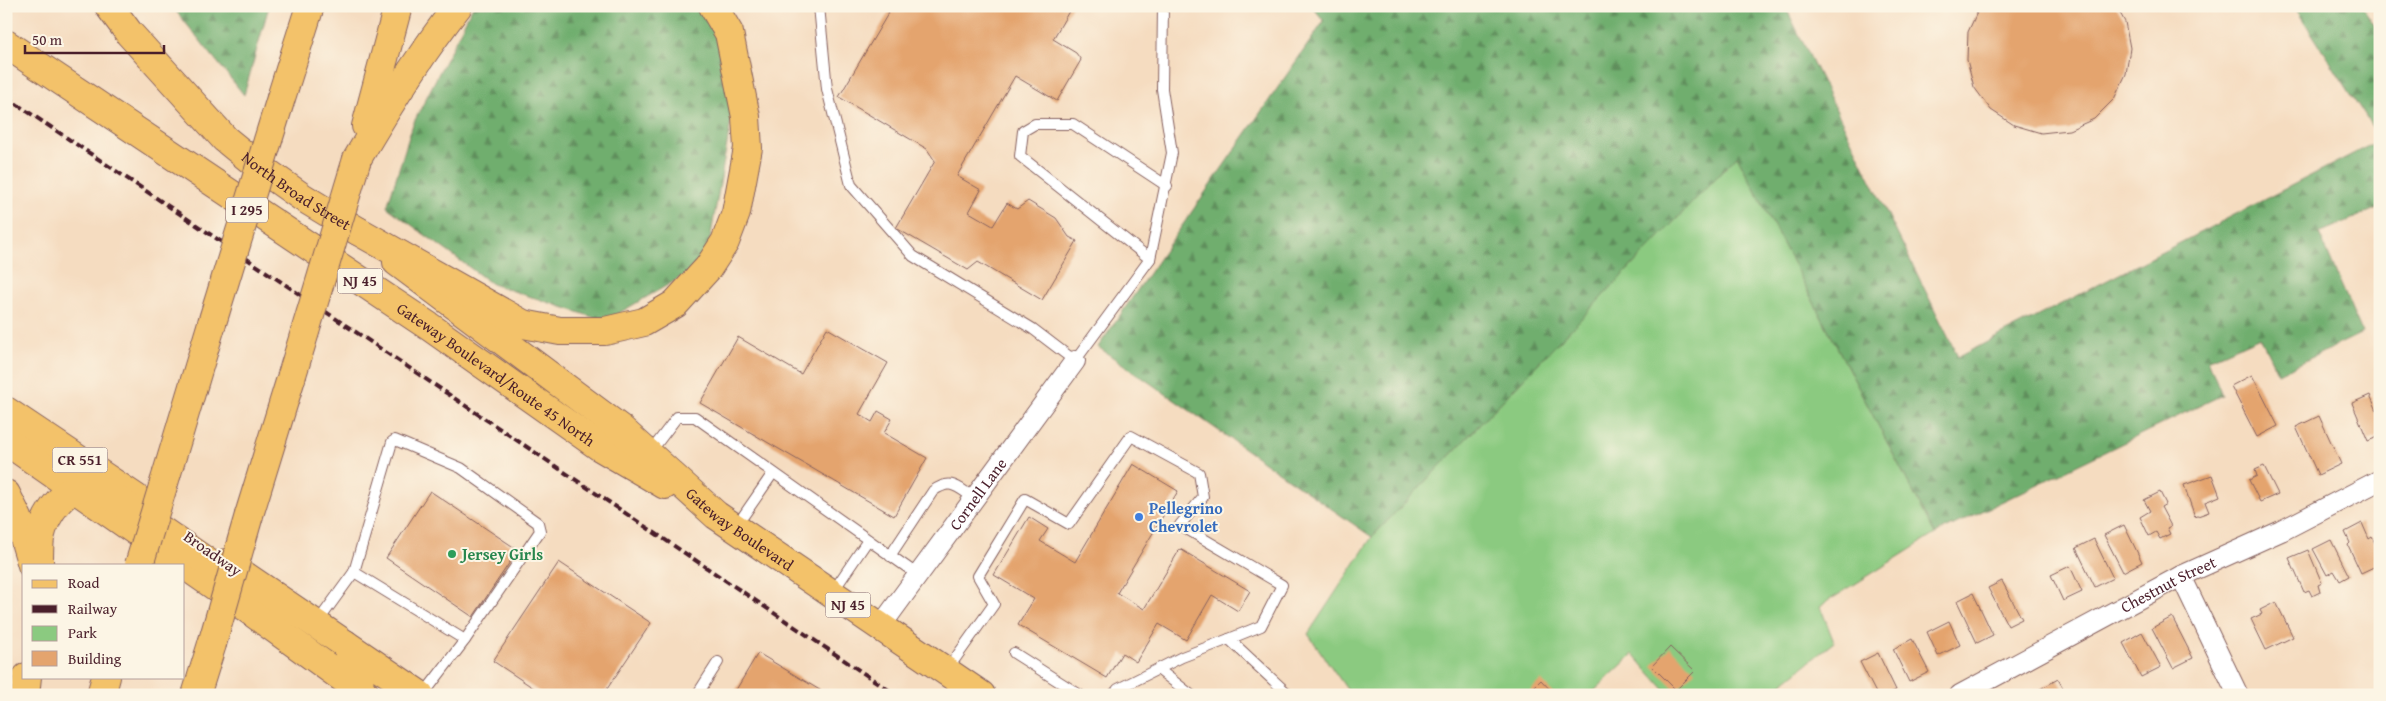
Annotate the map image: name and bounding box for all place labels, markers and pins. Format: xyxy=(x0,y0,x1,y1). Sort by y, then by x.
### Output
place label: Pellegrino Chevrolet xyxy=(1149,496,1223,538)
marker: Pellegrino Chevrolet xyxy=(1133,511,1145,523)
place label: Jersey Girls xyxy=(459,542,543,566)
marker: Jersey Girls xyxy=(446,548,458,560)

